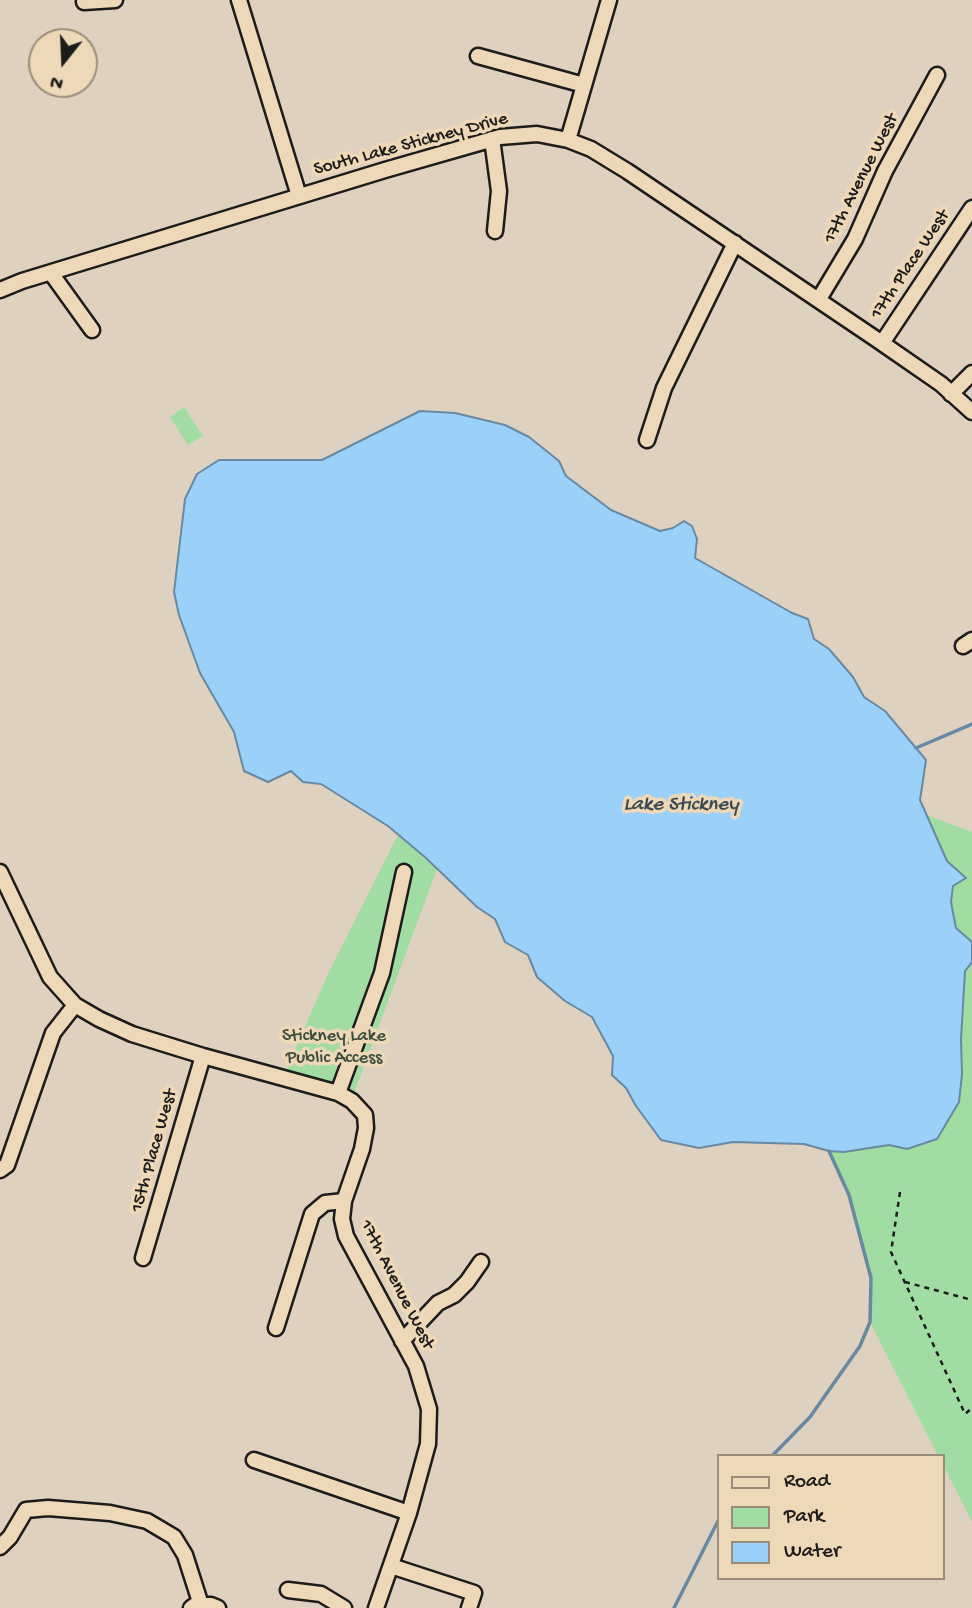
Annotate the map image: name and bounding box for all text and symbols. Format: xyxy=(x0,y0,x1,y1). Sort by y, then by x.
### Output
north arrow xyxy=(28,28,98,98)
text: N xyxy=(48,69,66,94)
street label: South Lake Stickney Drive xyxy=(311,108,511,182)
street label: 17th Avenue West xyxy=(820,110,904,248)
street label: 17th Place West xyxy=(866,206,956,324)
water label: Lake Stickney xyxy=(623,793,739,819)
park label: Stickney Lake Public Access xyxy=(282,1026,386,1070)
street label: 15th Place West xyxy=(127,1087,183,1215)
street label: 17th Avenue West xyxy=(354,1216,438,1354)
legend xyxy=(716,1454,944,1580)
text: Road xyxy=(784,1470,830,1495)
text: Park xyxy=(784,1505,824,1530)
text: Water xyxy=(784,1540,840,1565)

